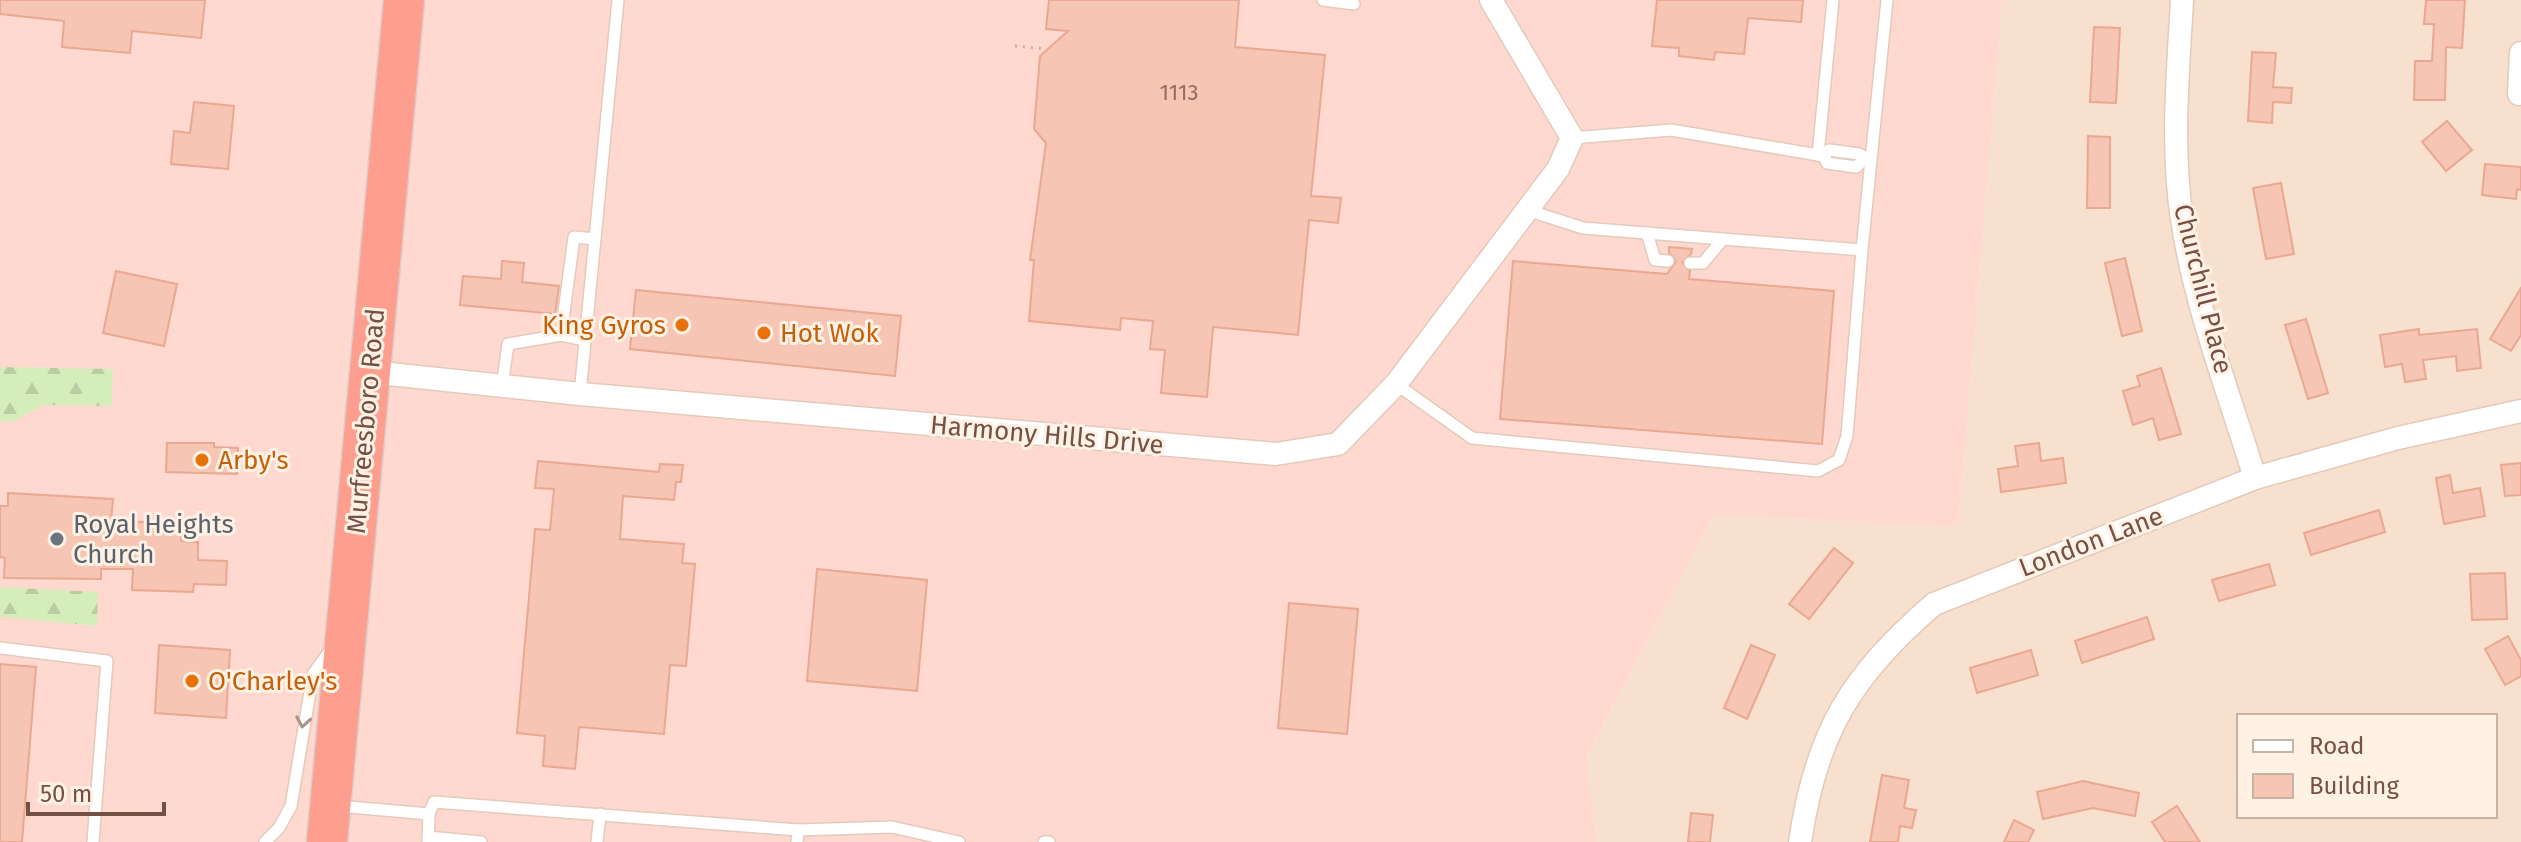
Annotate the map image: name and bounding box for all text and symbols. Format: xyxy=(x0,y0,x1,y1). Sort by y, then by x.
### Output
house number: 1113 xyxy=(1160,79,1198,106)
street label: Churchill Place xyxy=(2167,201,2239,377)
street label: Murfreesboro Road xyxy=(341,307,391,535)
place label: King Gyros xyxy=(542,310,666,341)
marker: King Gyros xyxy=(673,316,691,334)
place label: Hot Wok xyxy=(780,318,880,349)
marker: Hot Wok xyxy=(755,324,773,342)
street label: Harmony Hills Drive xyxy=(929,409,1165,461)
place label: Arby's xyxy=(218,445,289,476)
marker: Arby's xyxy=(193,451,211,469)
street label: London Lane xyxy=(2015,500,2167,584)
place label: Royal Heights Church xyxy=(73,509,234,570)
marker: Royal Heights Church xyxy=(48,530,66,548)
place label: O'Charley's xyxy=(208,666,337,697)
marker: O'Charley's xyxy=(183,672,201,690)
legend xyxy=(2237,714,2497,818)
one-way arrow xyxy=(296,716,313,729)
text: Road xyxy=(2309,732,2364,760)
scale bar xyxy=(28,766,164,816)
text: Building xyxy=(2309,772,2399,800)
text: 50 m xyxy=(40,780,92,808)

